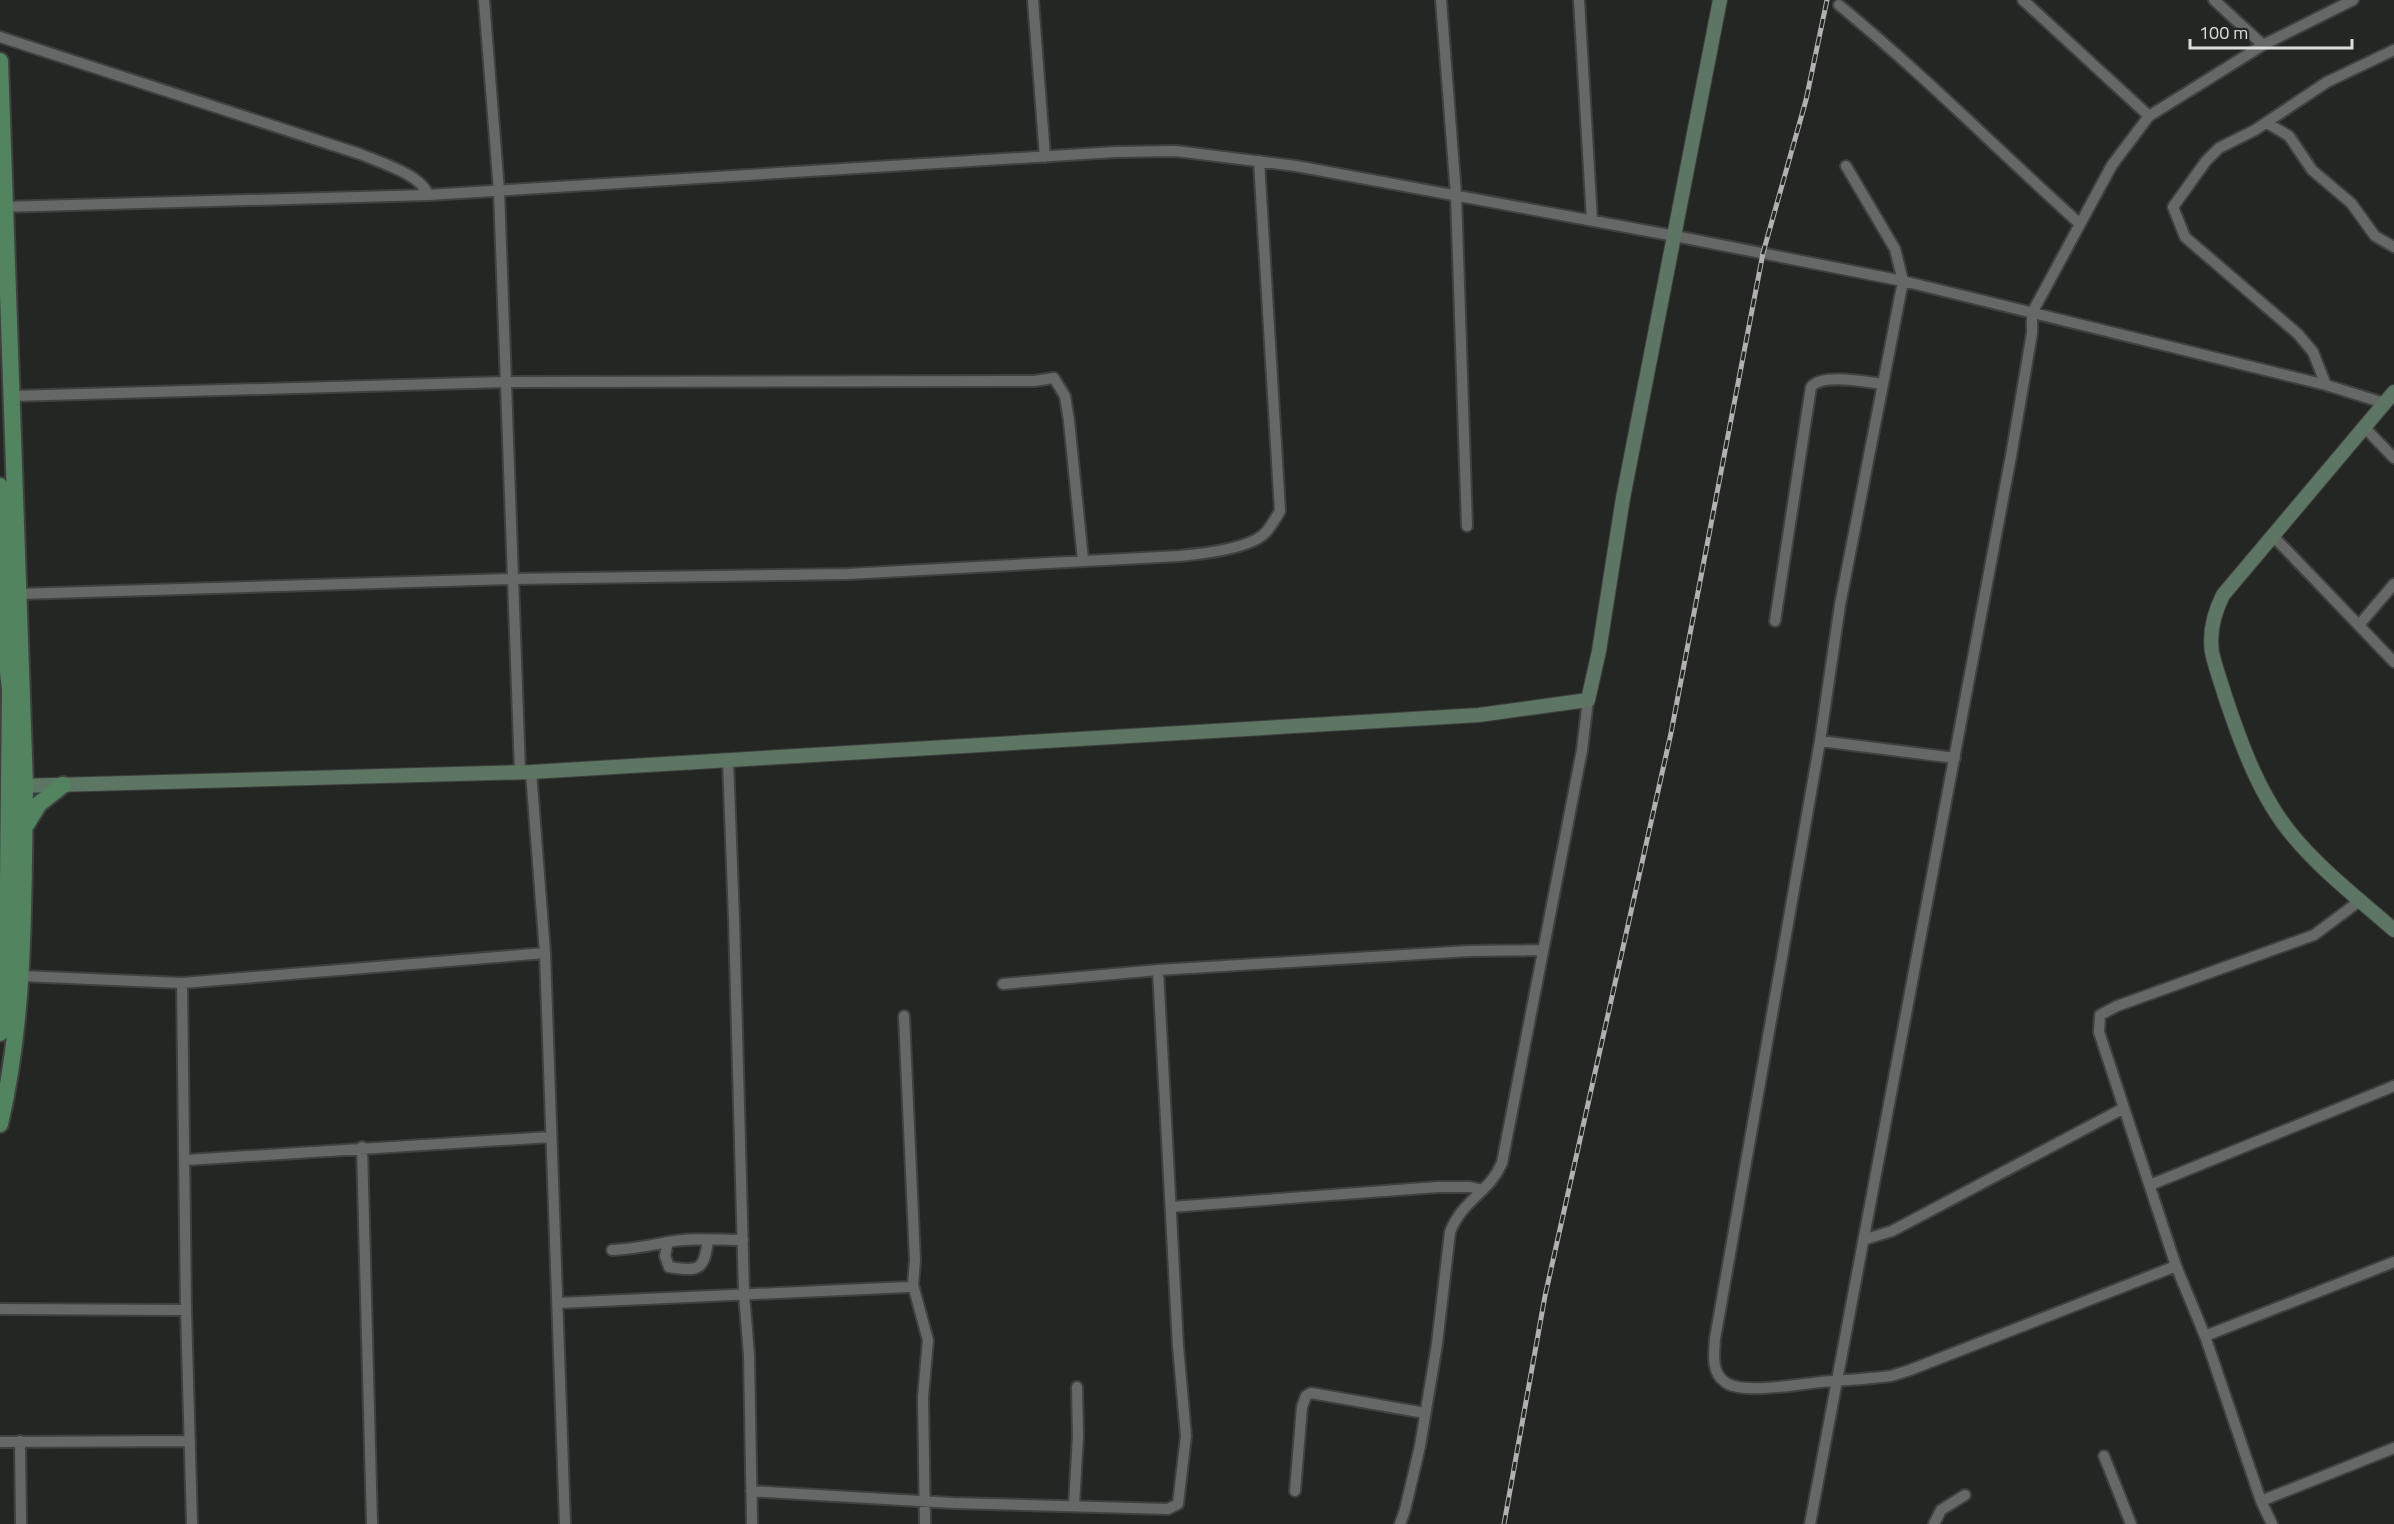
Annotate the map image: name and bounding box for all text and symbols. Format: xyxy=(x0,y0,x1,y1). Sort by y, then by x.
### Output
scale bar xyxy=(2190,12,2352,50)
text: 100 m xyxy=(2199,19,2248,46)

